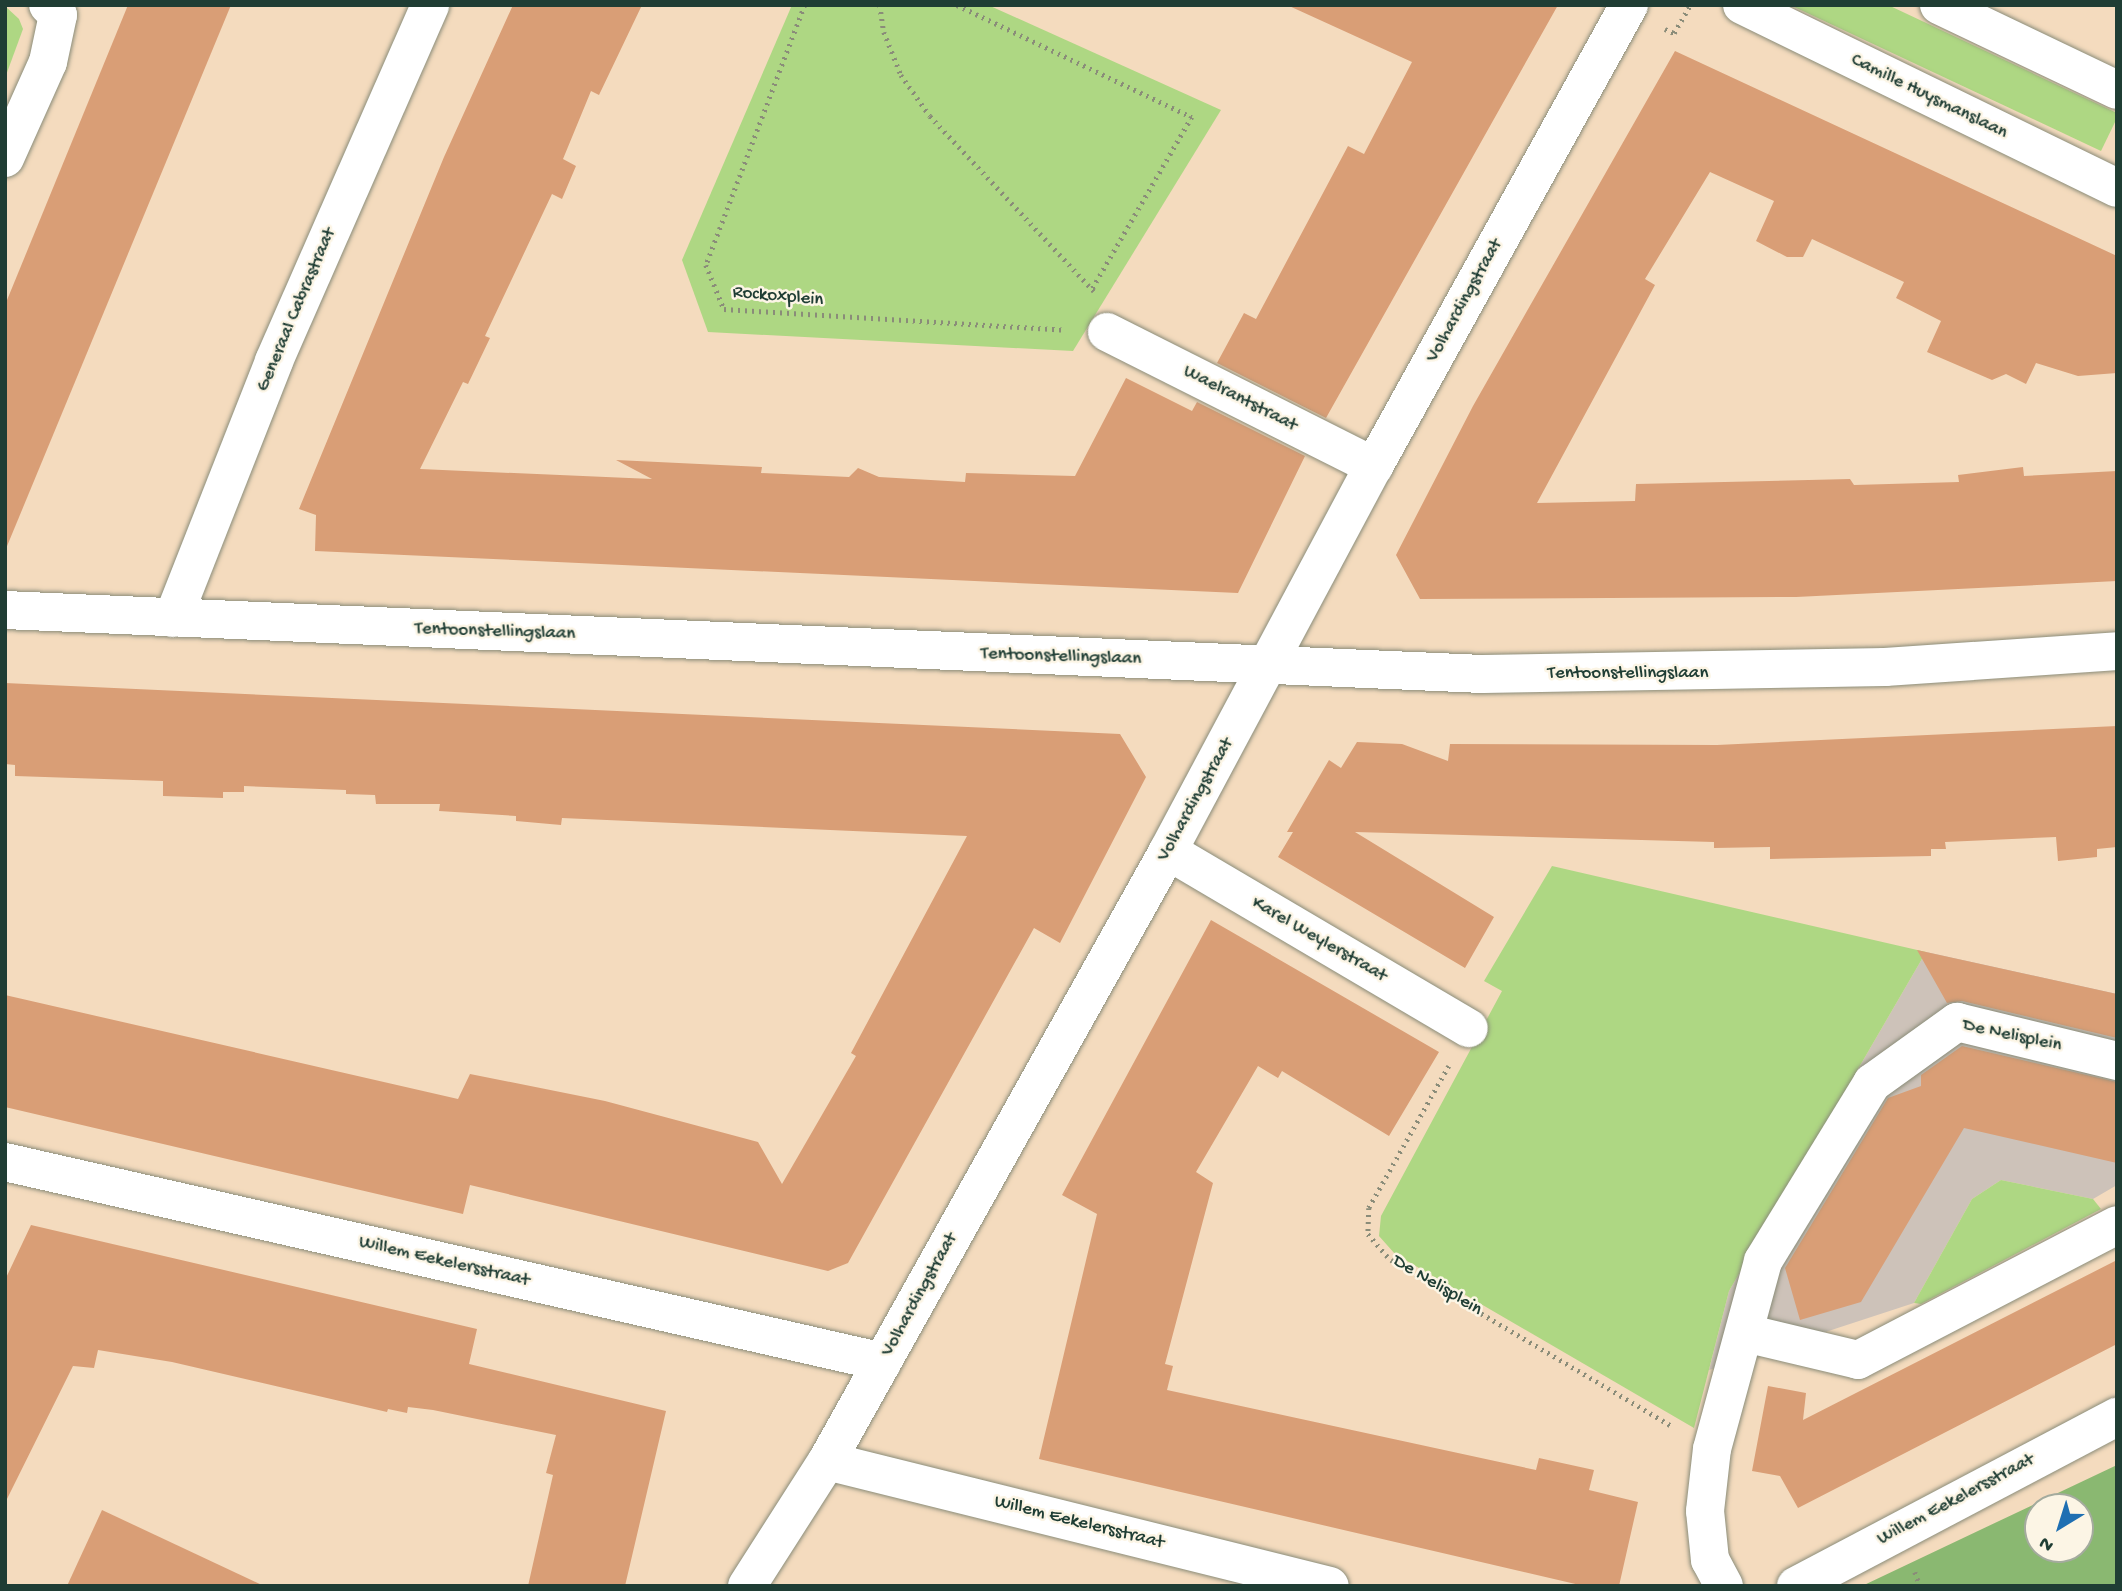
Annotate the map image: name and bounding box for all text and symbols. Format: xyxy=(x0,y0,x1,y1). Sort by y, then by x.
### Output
street label: Camille Huysmanslaan xyxy=(1847,49,2011,145)
street label: Generaal Cabrastraat xyxy=(252,225,342,395)
street label: Volhardingstraat xyxy=(1422,235,1508,367)
street label: Rockoxplein xyxy=(732,282,824,312)
street label: Waelrantstraat xyxy=(1179,360,1301,438)
street label: Tentoonstellingslaan xyxy=(414,618,576,646)
street label: Tentoonstellingslaan xyxy=(980,643,1142,671)
street label: Tentoonstellingslaan xyxy=(1548,663,1708,685)
street label: Volhardingstraat xyxy=(1153,734,1239,866)
street label: Karel Weylerstraat xyxy=(1247,892,1391,988)
street label: De Nelisplein xyxy=(1960,1014,2064,1058)
street label: Volhardingstraat xyxy=(877,1229,963,1361)
street label: Willem Eekelersstraat xyxy=(356,1231,532,1293)
street label: De Nelisplein xyxy=(1388,1250,1486,1322)
street label: Willem Eekelersstraat xyxy=(1874,1449,2038,1551)
street label: Willem Eekelersstraat xyxy=(992,1491,1166,1555)
north arrow xyxy=(2024,1493,2094,1563)
text: N xyxy=(2035,1530,2059,1556)

